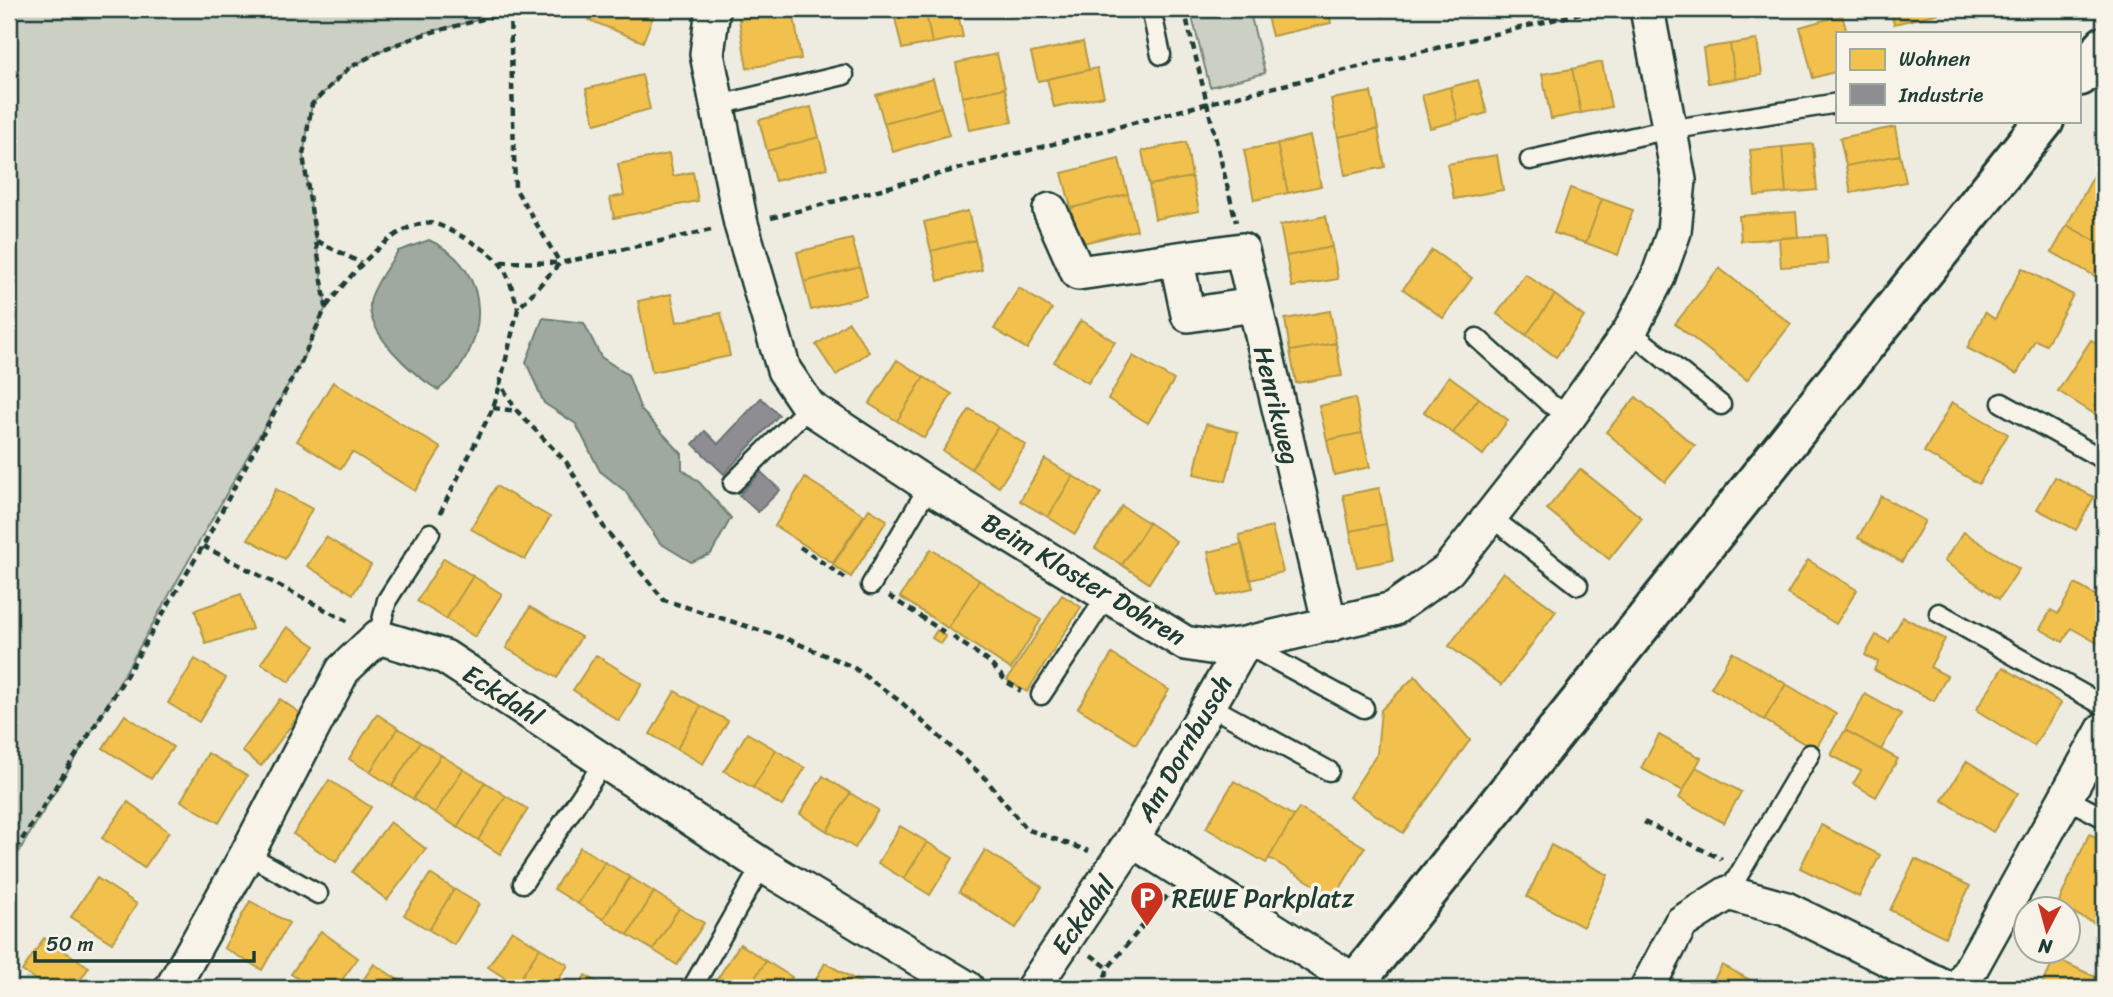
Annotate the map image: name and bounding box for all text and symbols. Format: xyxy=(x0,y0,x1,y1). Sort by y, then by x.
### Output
legend xyxy=(1836,32,2082,122)
text: Wohnen xyxy=(1899,40,1970,78)
text: Industrie xyxy=(1898,76,1983,114)
street label: Henrikweg xyxy=(1240,341,1314,469)
street label: Beim Kloster Dohren xyxy=(973,500,1195,658)
street label: Eckdahl xyxy=(453,651,553,739)
street label: Am Dornbusch xyxy=(1123,665,1245,831)
street label: Eckdahl xyxy=(1039,865,1128,965)
place label: REWE Parkplatz xyxy=(1172,875,1355,921)
parking icon: REWE Parkplatz xyxy=(1128,879,1166,928)
north arrow xyxy=(2011,895,2082,965)
scale bar xyxy=(35,920,254,964)
text: 50 m xyxy=(46,925,94,963)
text: N xyxy=(2036,929,2055,964)

